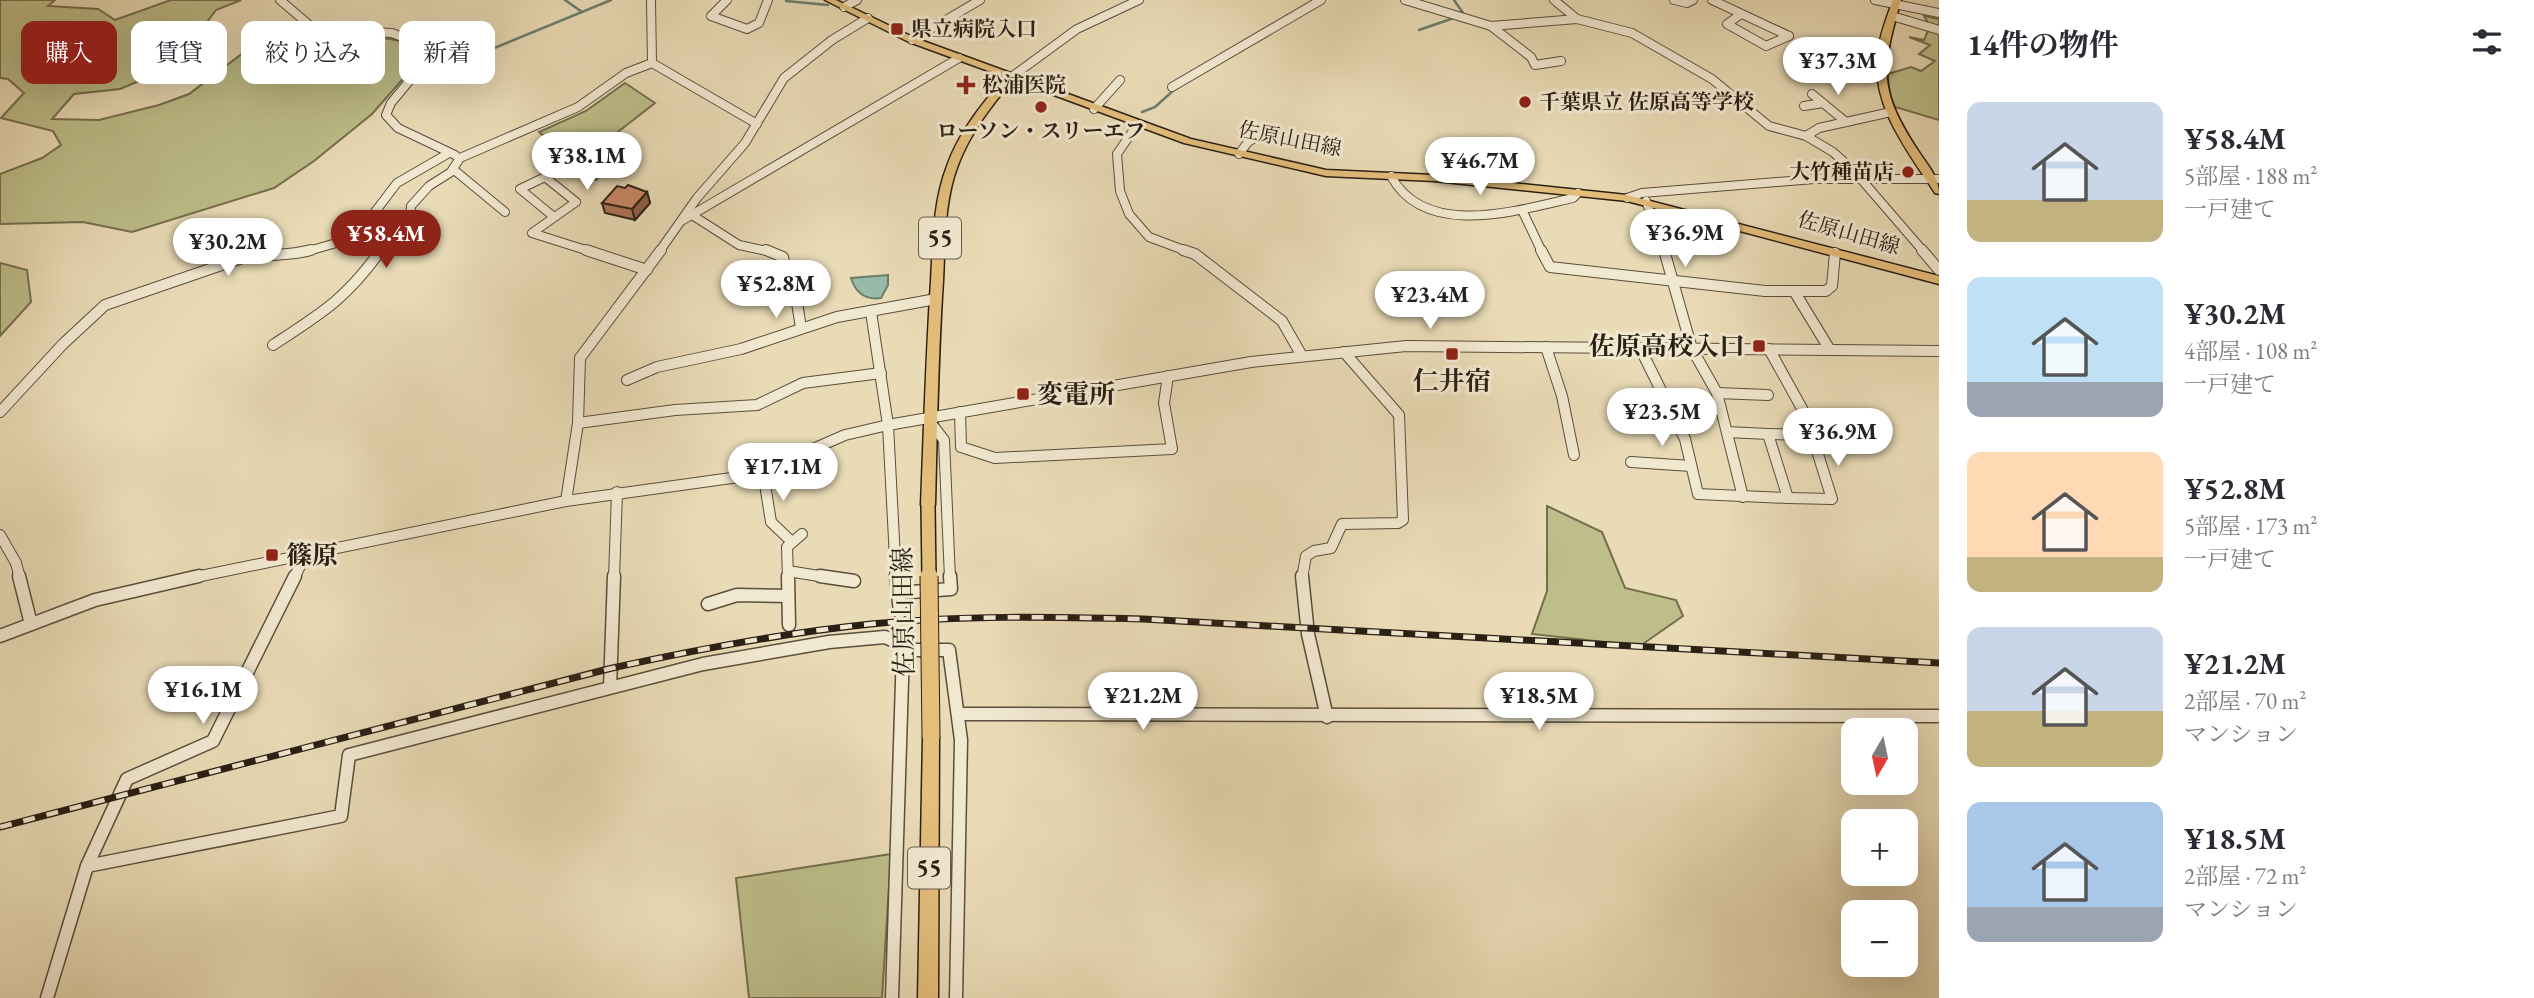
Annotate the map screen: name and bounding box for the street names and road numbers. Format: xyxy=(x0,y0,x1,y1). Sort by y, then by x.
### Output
street label: 佐原山田線 xyxy=(1236,115,1344,162)
street label: 佐原山田線 xyxy=(1795,205,1903,260)
road number: 55 xyxy=(919,218,961,258)
street label: 佐原山田線 xyxy=(885,547,921,677)
road number: 55 xyxy=(908,848,950,888)

